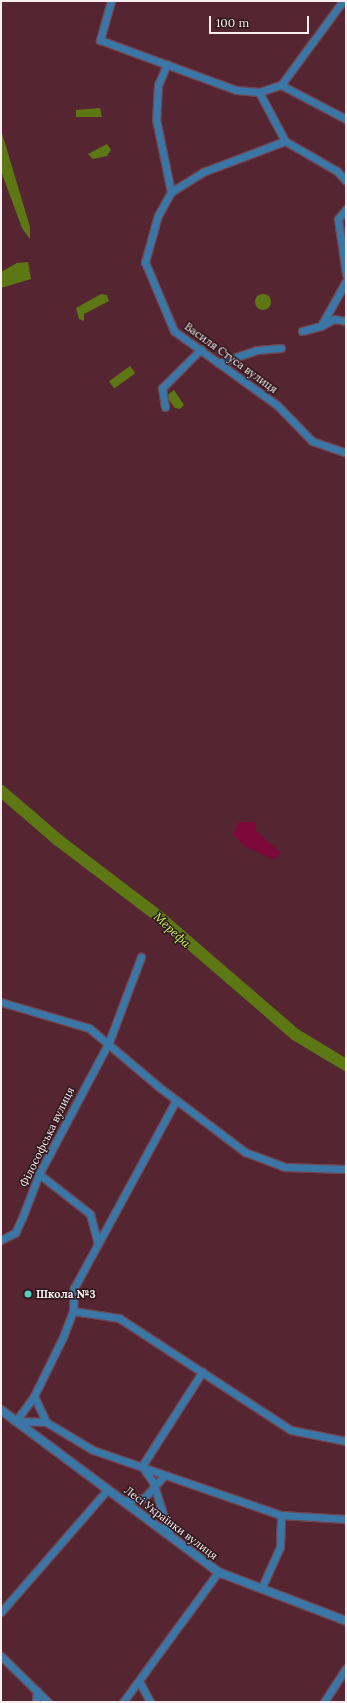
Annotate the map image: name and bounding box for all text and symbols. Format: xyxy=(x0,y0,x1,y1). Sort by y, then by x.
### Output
scale bar xyxy=(211,8,311,34)
text: 100 m xyxy=(216,15,249,30)
street label: Василя Стуса вулиця xyxy=(182,320,280,396)
water label: Мерефа xyxy=(151,910,193,950)
street label: Філософська вулиця xyxy=(17,1085,77,1189)
place label: Школа №3 xyxy=(36,1287,96,1301)
marker: Школа №3 xyxy=(23,1289,33,1299)
street label: Лесі Українки вулиця xyxy=(122,1484,220,1562)

